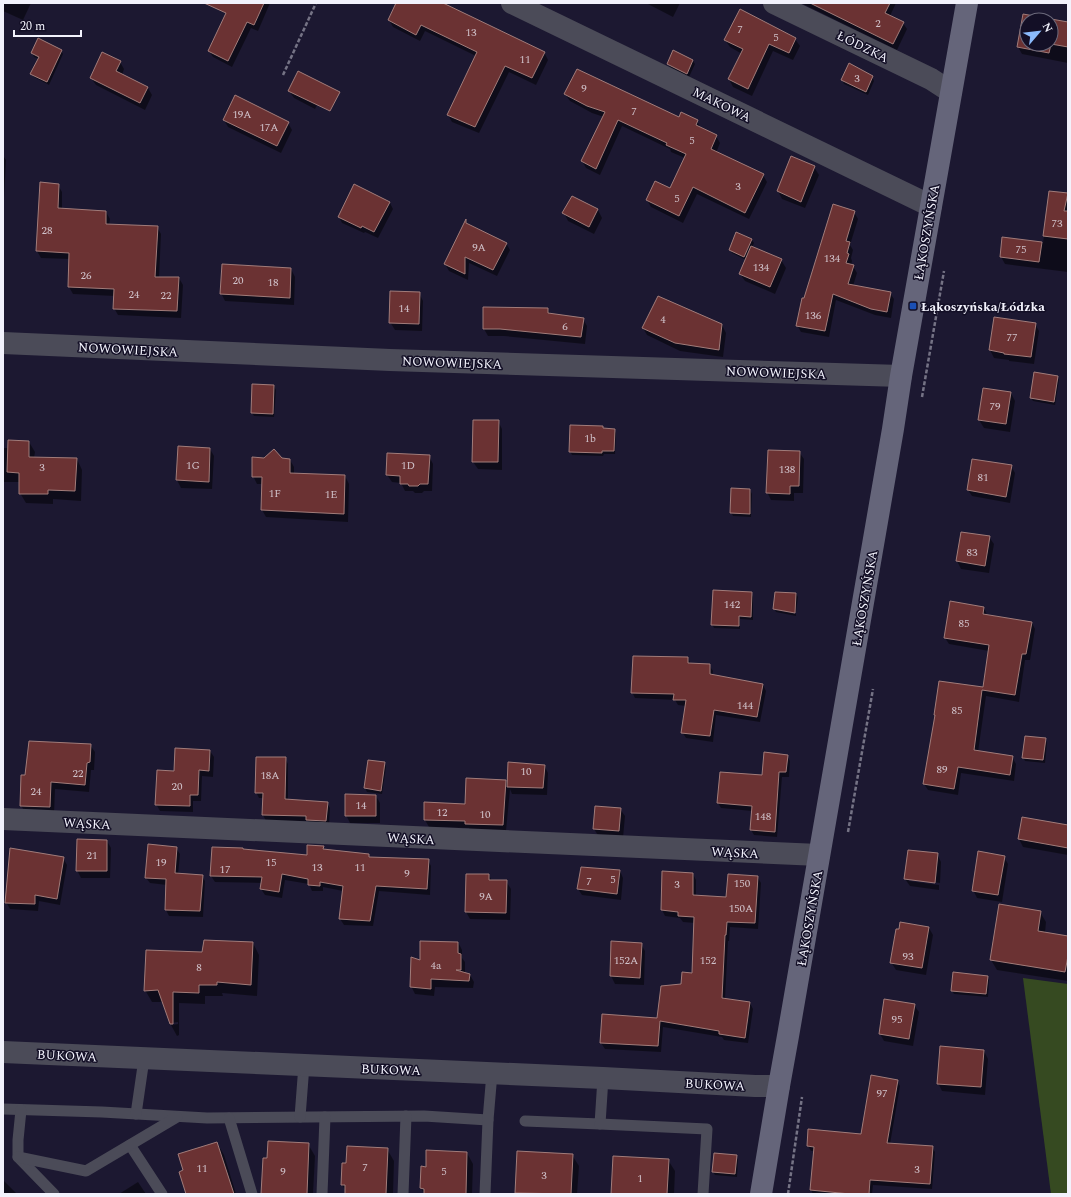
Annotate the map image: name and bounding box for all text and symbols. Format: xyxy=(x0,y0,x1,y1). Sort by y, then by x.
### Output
scale bar xyxy=(14,12,81,38)
north arrow xyxy=(1019,12,1059,52)
house number: 2 xyxy=(875,15,881,32)
text: 20 m xyxy=(20,17,45,36)
text: N xyxy=(1038,20,1057,36)
house number: 7 xyxy=(737,21,743,38)
house number: 13 xyxy=(466,24,477,41)
street label: ŁÓDZKA xyxy=(833,26,892,68)
house number: 5 xyxy=(773,29,779,46)
house number: 11 xyxy=(520,51,531,68)
house number: 3 xyxy=(854,70,860,87)
house number: 9 xyxy=(581,80,587,97)
street label: MAKOWA xyxy=(689,82,755,128)
house number: 7 xyxy=(631,103,637,120)
house number: 19A xyxy=(232,106,252,123)
house number: 17A xyxy=(259,119,279,136)
house number: 5 xyxy=(689,132,695,149)
house number: 3 xyxy=(735,178,741,195)
street label: ŁĄKOSZYŃSKA xyxy=(909,182,945,282)
house number: 5 xyxy=(674,190,680,207)
house number: 73 xyxy=(1052,215,1063,232)
house number: 28 xyxy=(42,222,53,239)
house number: 9A xyxy=(472,239,486,256)
house number: 75 xyxy=(1016,241,1027,258)
house number: 134 xyxy=(824,250,841,267)
house number: 134 xyxy=(753,259,770,276)
house number: 26 xyxy=(81,267,92,284)
house number: 20 xyxy=(233,272,244,289)
house number: 18 xyxy=(268,274,279,291)
house number: 24 xyxy=(129,286,140,303)
house number: 22 xyxy=(161,287,172,304)
place label: Łąkoszyńska/Łódzka xyxy=(921,297,1045,317)
house number: 14 xyxy=(399,300,410,317)
marker: Łąkoszyńska/Łódzka xyxy=(908,301,918,311)
house number: 136 xyxy=(805,307,822,324)
house number: 4 xyxy=(660,311,666,328)
house number: 6 xyxy=(562,318,568,335)
house number: 77 xyxy=(1007,329,1018,346)
street label: NOWOWIEJSKA xyxy=(77,337,179,363)
street label: NOWOWIEJSKA xyxy=(401,351,503,375)
street label: NOWOWIEJSKA xyxy=(725,361,827,385)
house number: 79 xyxy=(990,398,1001,415)
house number: 1b xyxy=(584,430,596,447)
house number: 1G xyxy=(186,457,200,474)
house number: 1D xyxy=(401,457,415,474)
house number: 3 xyxy=(39,459,45,476)
house number: 138 xyxy=(779,461,796,478)
house number: 81 xyxy=(978,469,989,486)
house number: 1F xyxy=(269,485,281,502)
house number: 1E xyxy=(325,486,337,503)
house number: 83 xyxy=(967,544,978,561)
street label: ŁĄKOSZYŃSKA xyxy=(847,548,883,648)
house number: 142 xyxy=(724,596,741,613)
house number: 85 xyxy=(959,615,970,632)
house number: 144 xyxy=(737,697,754,714)
house number: 85 xyxy=(952,702,963,719)
house number: 89 xyxy=(937,761,948,778)
house number: 10 xyxy=(521,763,532,780)
house number: 22 xyxy=(73,765,84,782)
house number: 18A xyxy=(260,767,280,784)
house number: 20 xyxy=(172,778,183,795)
house number: 24 xyxy=(31,783,42,800)
house number: 14 xyxy=(356,797,367,814)
house number: 12 xyxy=(437,804,448,821)
house number: 10 xyxy=(480,806,491,823)
house number: 148 xyxy=(755,808,772,825)
street label: WĄSKA xyxy=(63,813,111,835)
street label: WĄSKA xyxy=(387,828,435,850)
street label: WĄSKA xyxy=(711,842,759,864)
house number: 21 xyxy=(87,847,98,864)
house number: 19 xyxy=(156,854,167,871)
house number: 15 xyxy=(266,854,277,871)
house number: 13 xyxy=(312,859,323,876)
house number: 11 xyxy=(355,859,366,876)
house number: 17 xyxy=(220,861,231,878)
house number: 9 xyxy=(404,865,410,882)
street label: ŁĄKOSZYŃSKA xyxy=(792,868,828,968)
house number: 5 xyxy=(610,871,616,888)
house number: 7 xyxy=(586,873,592,890)
house number: 150 xyxy=(734,875,751,892)
house number: 3 xyxy=(674,876,680,893)
house number: 9A xyxy=(479,888,493,905)
house number: 150A xyxy=(729,900,753,917)
house number: 93 xyxy=(903,948,914,965)
house number: 152A xyxy=(614,952,638,969)
house number: 152 xyxy=(700,952,717,969)
house number: 4a xyxy=(431,957,442,974)
house number: 8 xyxy=(196,959,202,976)
house number: 95 xyxy=(892,1011,903,1028)
street label: BUKOWA xyxy=(37,1044,98,1068)
street label: BUKOWA xyxy=(361,1059,421,1081)
street label: BUKOWA xyxy=(685,1073,746,1097)
house number: 97 xyxy=(877,1085,888,1102)
house number: 7 xyxy=(362,1159,368,1176)
house number: 11 xyxy=(197,1160,208,1177)
house number: 3 xyxy=(914,1161,920,1178)
house number: 9 xyxy=(280,1163,286,1180)
house number: 5 xyxy=(441,1163,447,1180)
house number: 3 xyxy=(541,1167,547,1184)
house number: 1 xyxy=(637,1170,643,1187)

